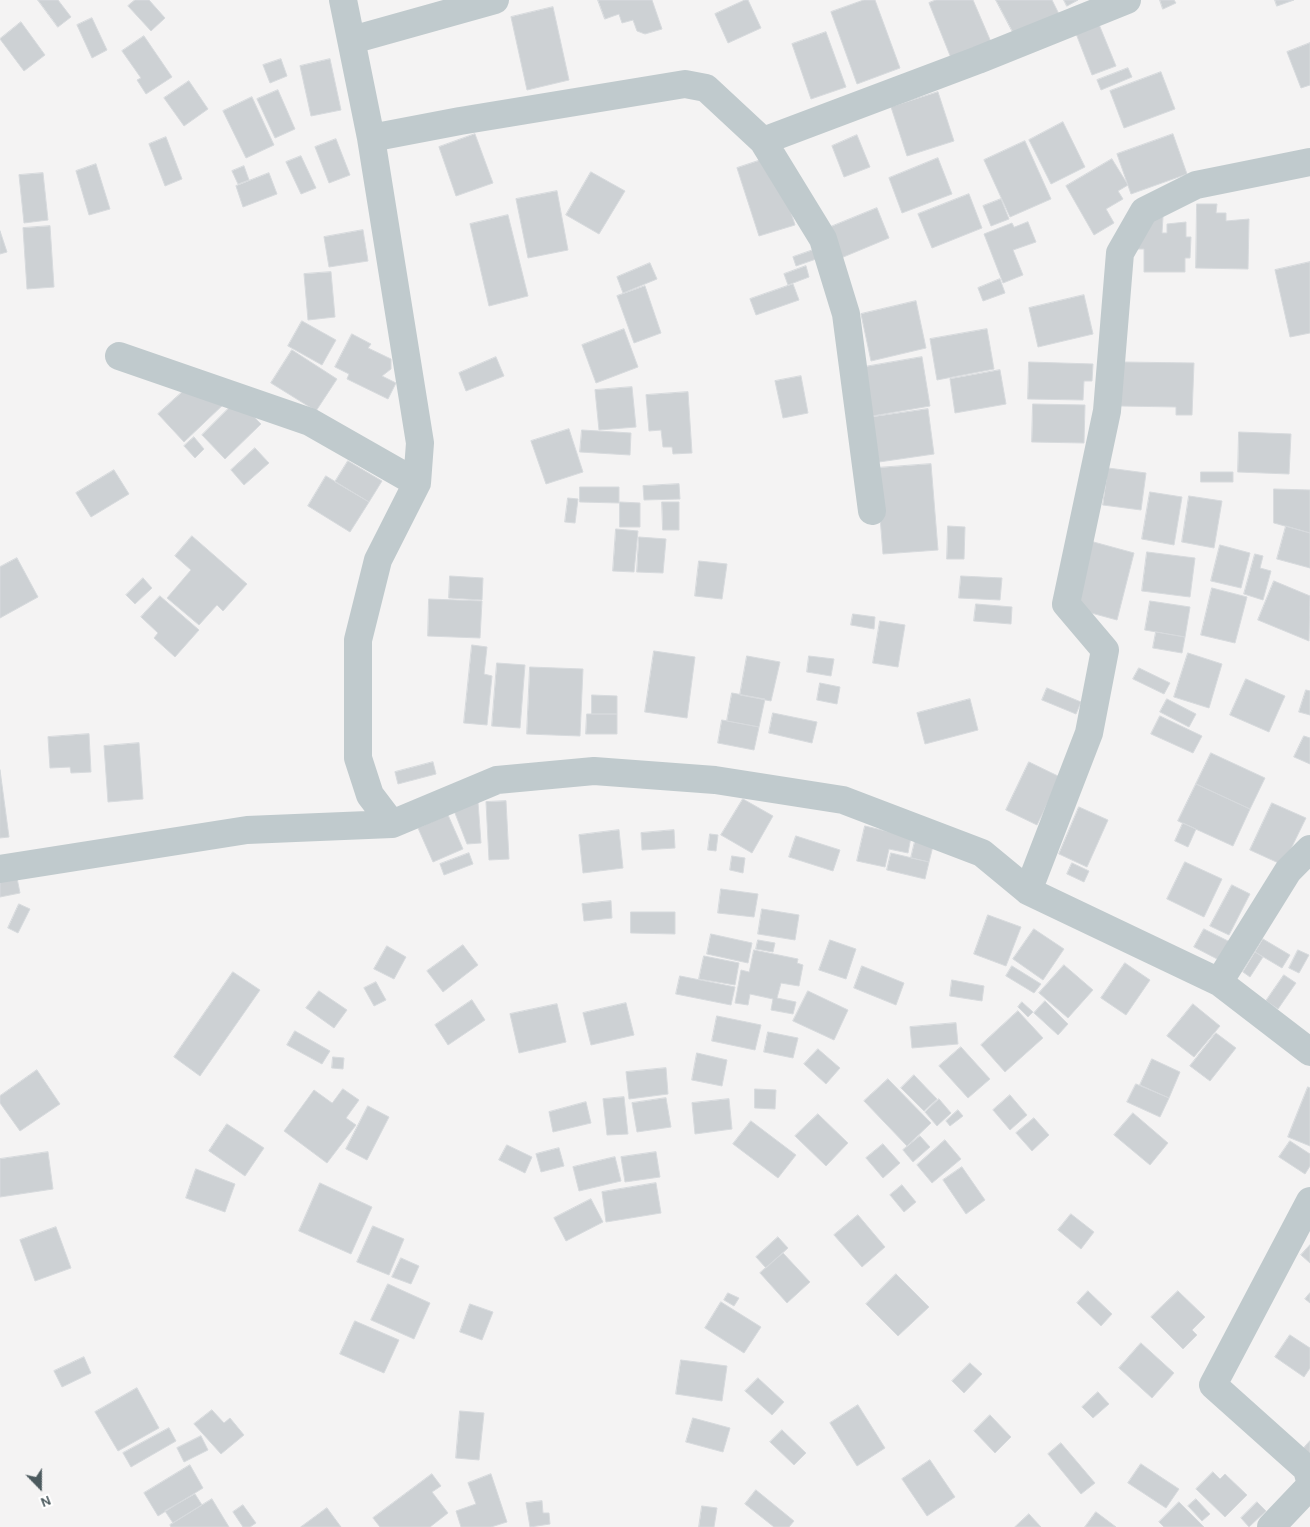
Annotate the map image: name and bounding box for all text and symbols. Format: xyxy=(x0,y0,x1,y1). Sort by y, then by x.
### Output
north arrow xyxy=(15,1462,65,1512)
text: N xyxy=(38,1492,54,1511)

